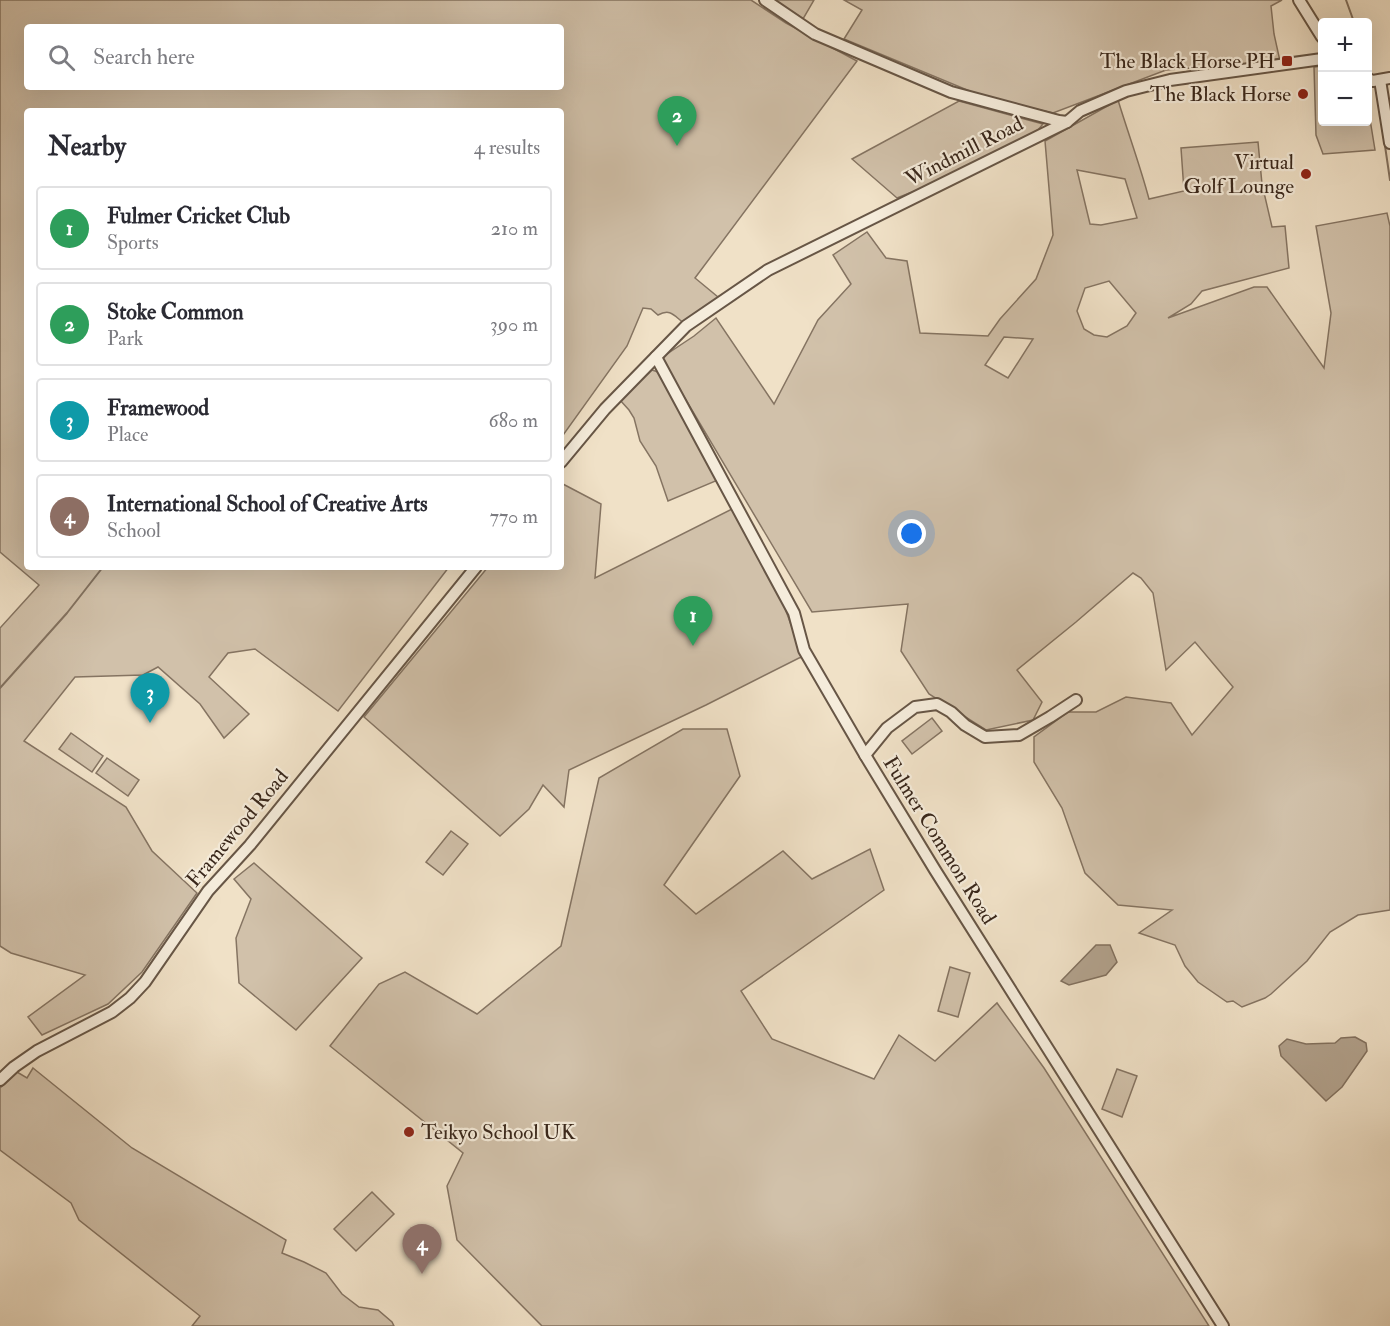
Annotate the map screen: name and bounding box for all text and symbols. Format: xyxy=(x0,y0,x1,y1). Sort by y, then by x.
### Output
map controls xyxy=(1318,18,1372,126)
button: + xyxy=(1318,18,1372,72)
search box xyxy=(24,24,564,90)
icon: search xyxy=(45,41,78,74)
text: Search here xyxy=(93,43,195,71)
place label: The Black Horse PH xyxy=(1100,48,1275,75)
marker: The Black Horse PH xyxy=(1280,54,1294,68)
button: − xyxy=(1318,72,1372,126)
place label: The Black Horse xyxy=(1150,81,1291,108)
marker: The Black Horse xyxy=(1296,87,1310,101)
pin: 2 xyxy=(658,96,696,146)
street label: Windmill Road xyxy=(900,110,1028,193)
text: Nearby xyxy=(48,131,126,163)
text: 4 results xyxy=(474,135,540,160)
place label: Virtual Golf Lounge xyxy=(1184,149,1295,200)
marker: Virtual Golf Lounge xyxy=(1299,167,1313,181)
text: Fulmer Cricket Club xyxy=(107,202,290,230)
text: 1 xyxy=(66,216,73,241)
text: 210 m xyxy=(491,216,538,241)
text: Sports xyxy=(107,230,159,255)
text: Stoke Common xyxy=(107,298,244,326)
text: 2 xyxy=(64,312,75,337)
text: 390 m xyxy=(490,312,538,337)
text: Park xyxy=(107,326,143,351)
text: Framewood xyxy=(107,394,209,422)
text: 3 xyxy=(66,408,73,433)
text: 680 m xyxy=(489,408,538,433)
text: Place xyxy=(107,422,148,447)
text: International School of Creative Arts xyxy=(107,490,428,518)
text: 4 xyxy=(64,504,75,529)
text: 770 m xyxy=(490,504,538,529)
text: School xyxy=(107,518,161,543)
your location xyxy=(897,519,926,548)
pin: 1 xyxy=(674,596,712,646)
pin: 3 xyxy=(130,674,170,723)
street label: Fulmer Common Road xyxy=(877,751,1003,930)
street label: Framewood Road xyxy=(180,763,295,893)
place label: Teikyo School UK xyxy=(421,1119,576,1146)
marker: Teikyo School UK xyxy=(402,1125,416,1139)
pin: 4 xyxy=(402,1224,442,1274)

